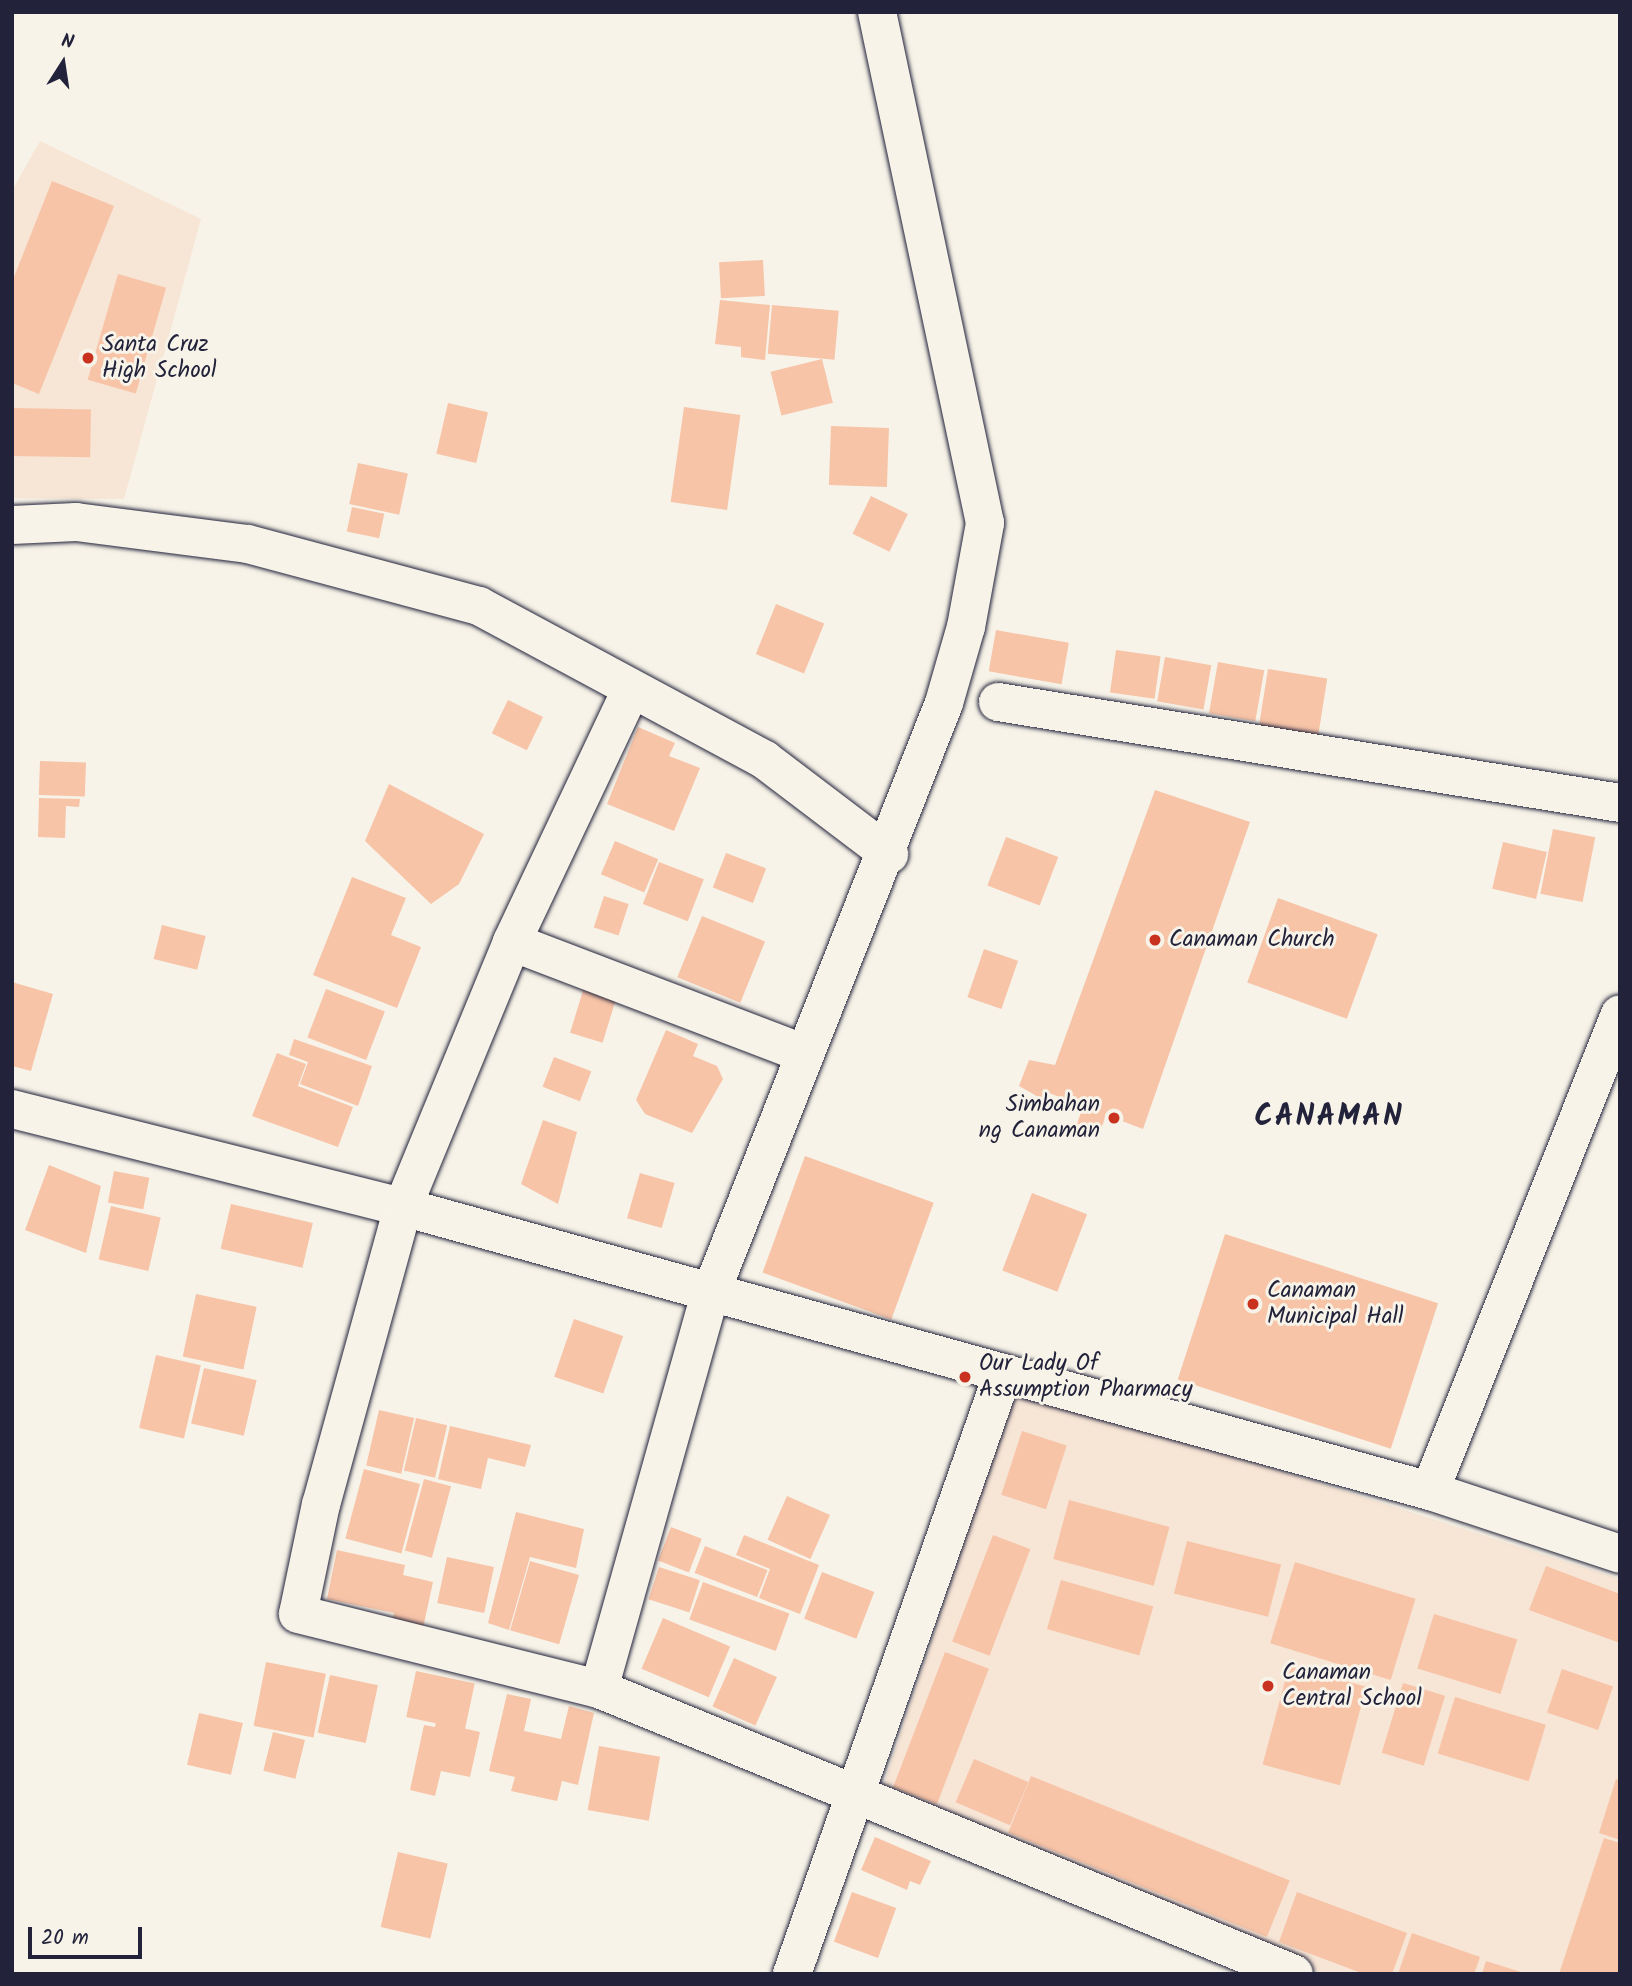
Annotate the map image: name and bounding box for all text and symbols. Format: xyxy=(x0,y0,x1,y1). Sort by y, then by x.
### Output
text: N xyxy=(58,27,76,58)
north arrow xyxy=(28,28,98,98)
place label: Santa Cruz High School xyxy=(102,331,217,385)
marker: Santa Cruz High School xyxy=(80,350,96,366)
place label: Canaman Church xyxy=(1169,926,1335,954)
marker: Canaman Church xyxy=(1147,932,1163,948)
place label: Simbahan ng Canaman xyxy=(979,1091,1100,1145)
district label: CANAMAN xyxy=(1255,1099,1403,1135)
marker: Simbahan ng Canaman xyxy=(1106,1110,1122,1126)
place label: Canaman Municipal Hall xyxy=(1267,1277,1404,1331)
marker: Canaman Municipal Hall xyxy=(1245,1296,1261,1312)
place label: Our Lady Of Assumption Pharmacy xyxy=(979,1350,1193,1404)
marker: Our Lady Of Assumption Pharmacy xyxy=(957,1369,973,1385)
place label: Canaman Central School xyxy=(1282,1659,1422,1713)
marker: Canaman Central School xyxy=(1260,1678,1276,1694)
scale bar xyxy=(32,1912,145,1956)
text: 20 m xyxy=(41,1922,89,1955)

